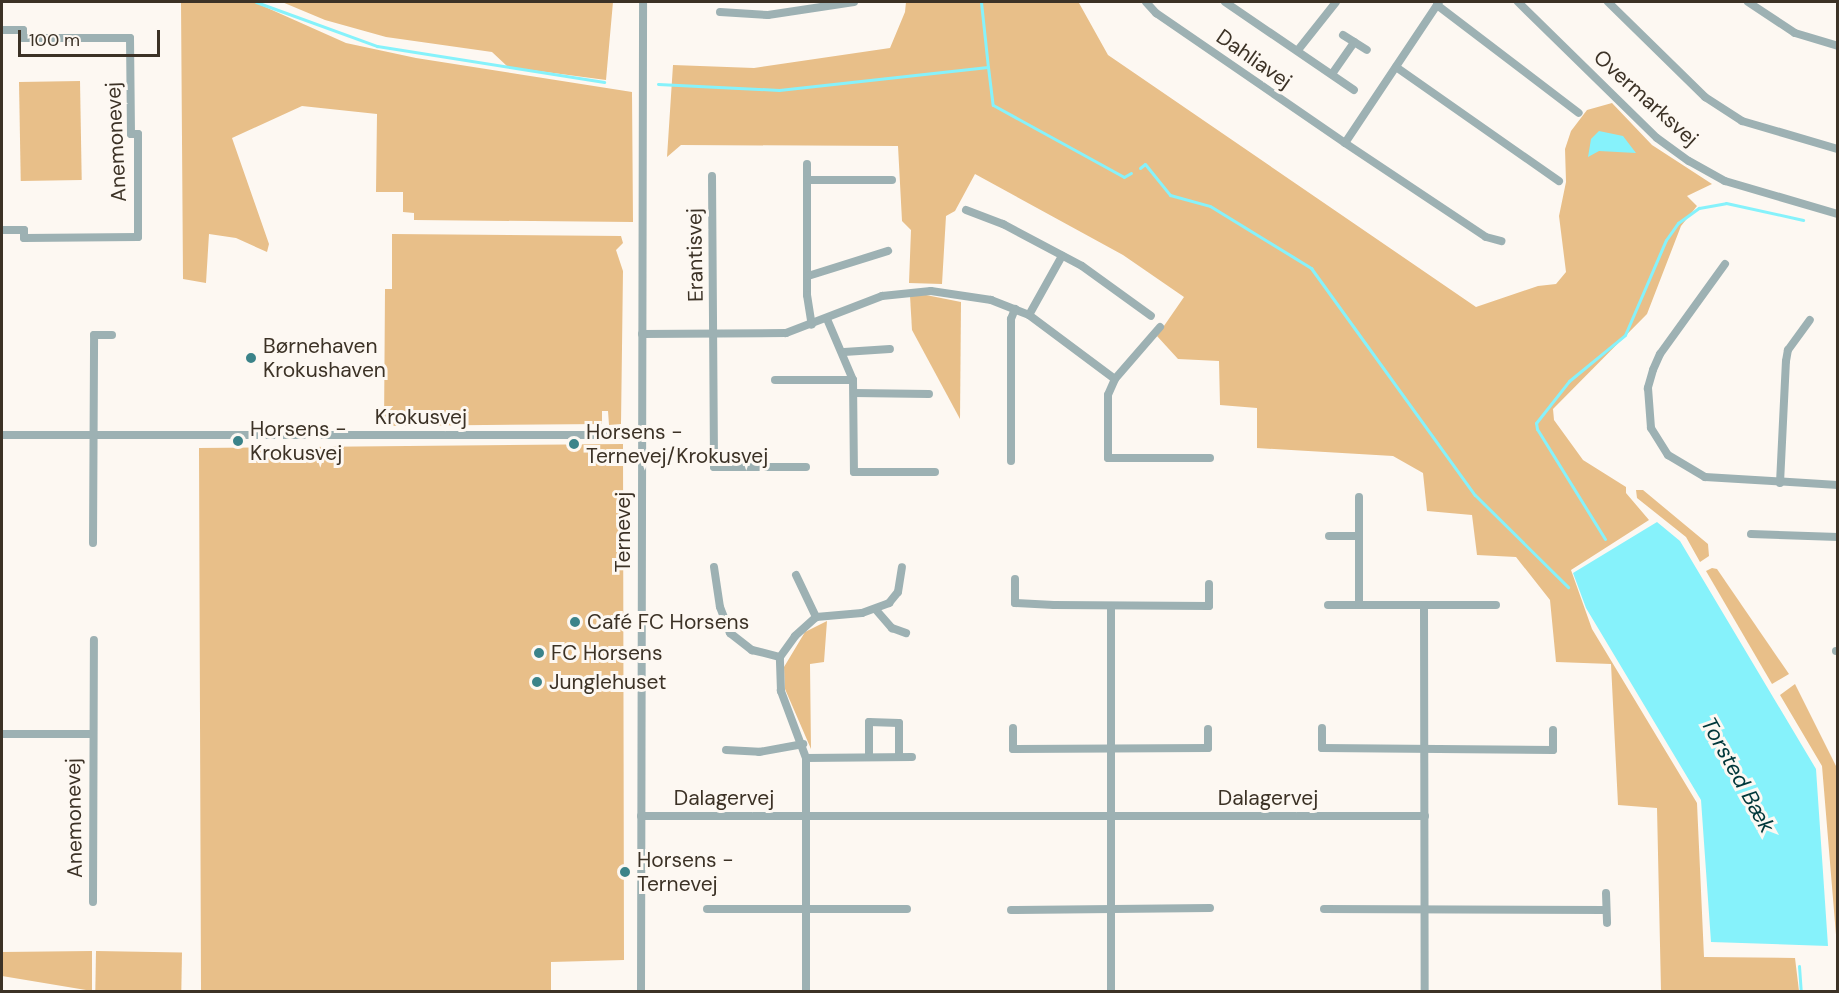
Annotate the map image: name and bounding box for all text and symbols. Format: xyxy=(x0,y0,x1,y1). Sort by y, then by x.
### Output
scale bar xyxy=(21,18,164,56)
street label: Dahliavej xyxy=(1211,24,1297,94)
text: 100 m xyxy=(29,28,80,52)
street label: Overmarksvej xyxy=(1589,44,1703,152)
street label: Anemonevej xyxy=(100,81,132,203)
street label: Erantisvej xyxy=(682,208,708,302)
place label: Børnehaven Krokushaven xyxy=(263,333,386,383)
marker: Børnehaven Krokushaven xyxy=(244,351,258,365)
street label: Krokusvej xyxy=(375,404,467,430)
place label: Horsens - Krokusvej xyxy=(250,416,347,466)
place label: Horsens - Ternevej/Krokusvej xyxy=(586,419,768,469)
marker: Horsens - Krokusvej xyxy=(231,434,245,448)
marker: Horsens - Ternevej/Krokusvej xyxy=(567,437,581,451)
street label: Ternevej xyxy=(610,492,636,572)
place label: Café FC Horsens xyxy=(587,609,749,635)
marker: Café FC Horsens xyxy=(568,615,582,629)
place label: FC Horsens xyxy=(551,640,662,666)
marker: FC Horsens xyxy=(532,646,546,660)
place label: Junglehuset xyxy=(549,669,666,695)
marker: Junglehuset xyxy=(530,675,544,689)
water label: Torsted Bæk xyxy=(1695,712,1781,838)
street label: Anemonevej xyxy=(60,758,88,878)
street label: Dalagervej xyxy=(674,785,774,811)
street label: Dalagervej xyxy=(1218,785,1318,811)
place label: Horsens - Ternevej xyxy=(637,847,734,897)
marker: Horsens - Ternevej xyxy=(618,865,632,879)

